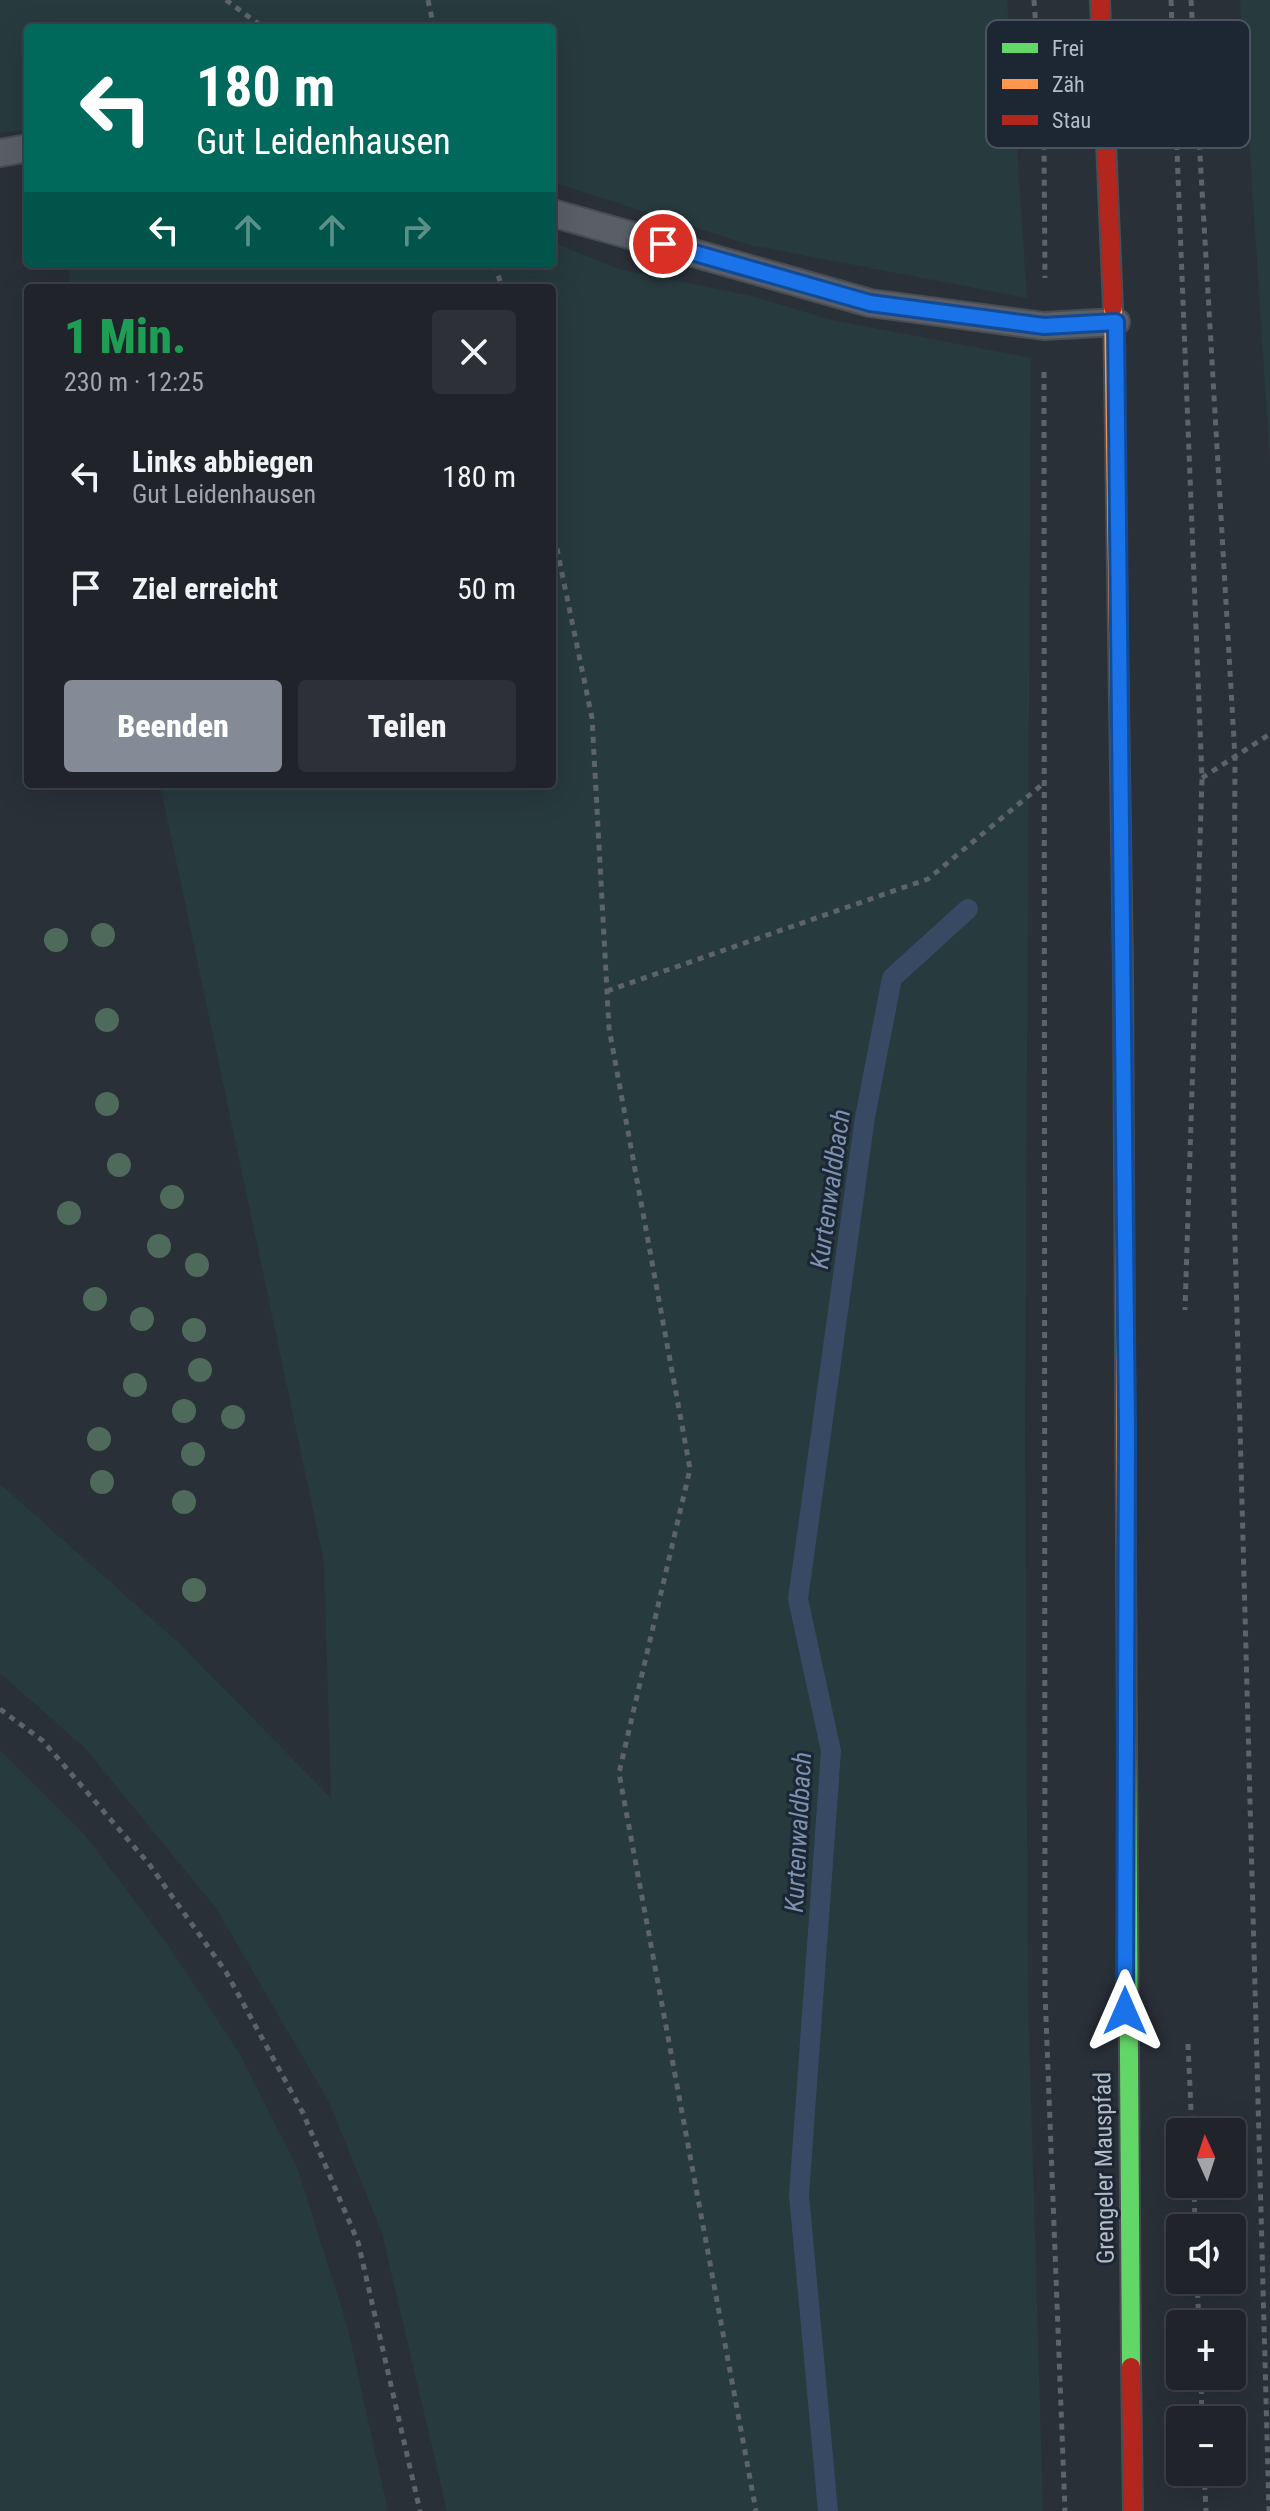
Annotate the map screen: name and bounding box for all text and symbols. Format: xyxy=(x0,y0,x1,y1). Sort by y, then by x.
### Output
legend xyxy=(986,20,1250,148)
text: Frei xyxy=(1052,36,1084,61)
text: 180 m xyxy=(196,54,335,120)
icon: left xyxy=(64,56,168,160)
text: Zäh xyxy=(1052,72,1085,97)
text: Stau xyxy=(1052,108,1091,133)
text: Gut Leidenhausen xyxy=(196,121,451,163)
icon: left xyxy=(142,208,186,252)
icon: ahead xyxy=(226,208,270,252)
icon: ahead xyxy=(310,208,354,252)
icon: right xyxy=(394,208,438,252)
pin xyxy=(629,210,697,278)
icon: arrive xyxy=(641,222,685,266)
text: 1 Min. xyxy=(64,308,186,365)
button: close xyxy=(432,310,516,394)
text: 230 m · 12:25 xyxy=(64,367,204,397)
text: Links abbiegen xyxy=(132,444,314,479)
icon: left xyxy=(64,454,108,498)
text: 180 m xyxy=(442,459,516,494)
text: Gut Leidenhausen xyxy=(132,479,316,509)
icon: arrive xyxy=(64,566,108,610)
text: Ziel erreicht xyxy=(132,571,278,606)
text: 50 m xyxy=(457,571,516,606)
button: Beenden xyxy=(64,680,282,772)
button: Teilen xyxy=(298,680,516,772)
water label: Kurtenwaldbach xyxy=(804,1107,856,1271)
water label: Kurtenwaldbach xyxy=(779,1751,817,1913)
position arrow xyxy=(1083,1969,1167,2053)
street label: Grengeler Mauspfad xyxy=(1088,2072,1120,2264)
north arrow xyxy=(1166,2118,1246,2198)
map controls xyxy=(1166,2118,1246,2486)
button: sound xyxy=(1166,2214,1246,2294)
button: + xyxy=(1166,2310,1246,2390)
button: − xyxy=(1166,2406,1246,2486)

